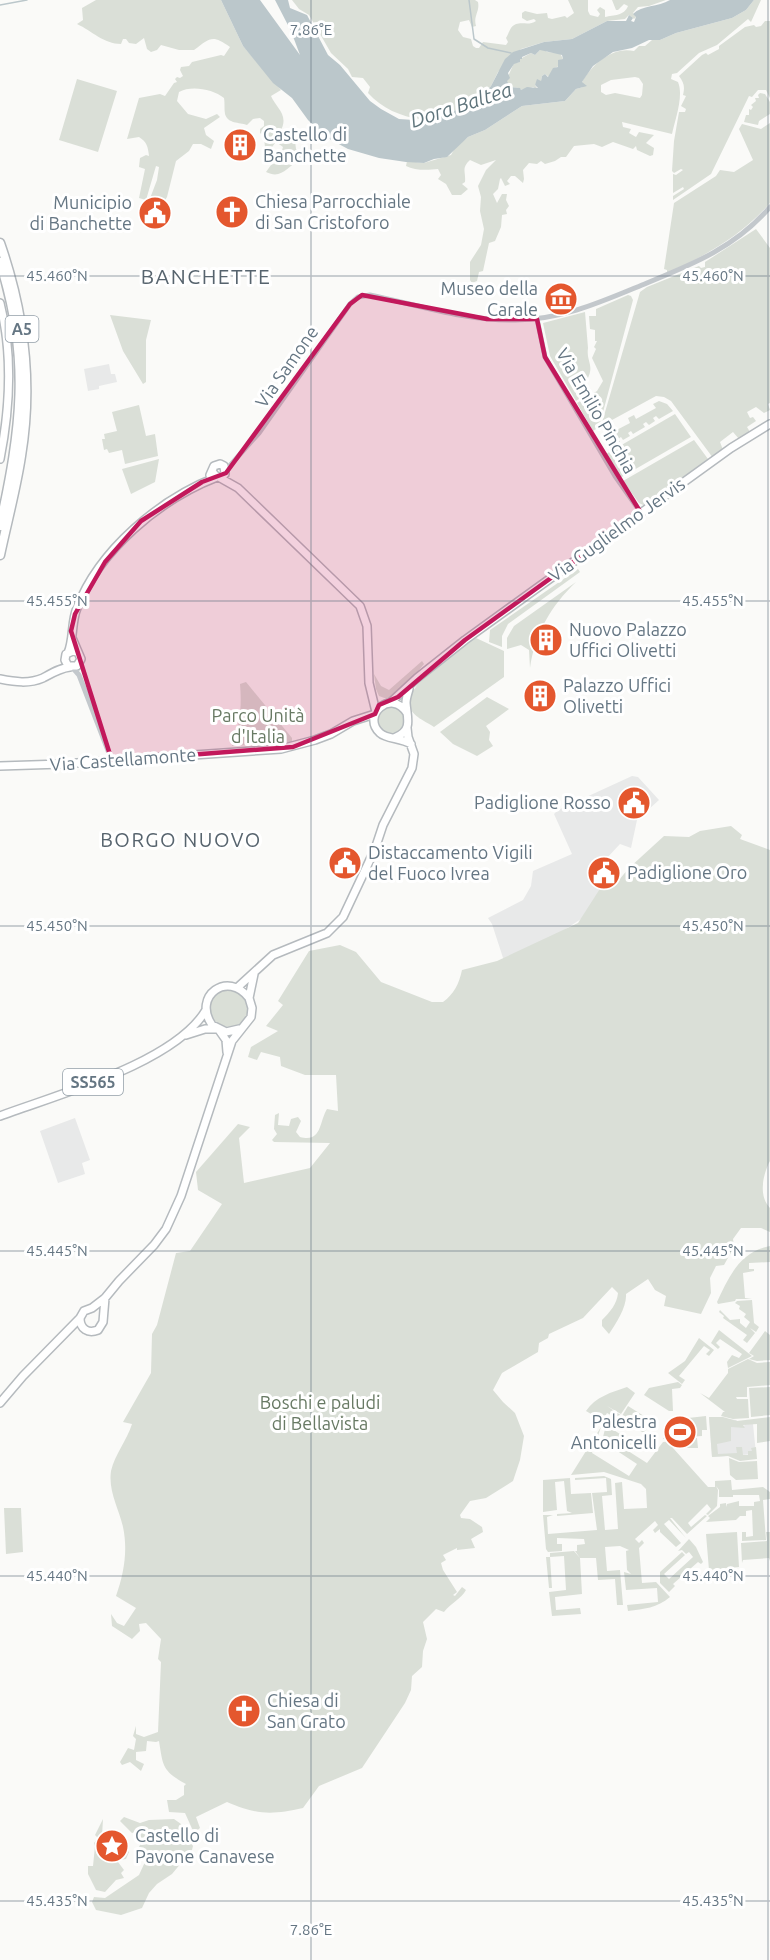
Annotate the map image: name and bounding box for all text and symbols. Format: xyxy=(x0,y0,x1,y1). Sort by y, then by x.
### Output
text: 7.86°E xyxy=(290,21,332,38)
water label: Dora Baltea xyxy=(407,77,515,132)
place label: Castello di Banchette xyxy=(263,124,347,165)
building icon: Castello di Banchette xyxy=(222,127,258,163)
place label: Chiesa Parrocchiale di San Cristoforo xyxy=(255,191,411,232)
place label: Municipio di Banchette xyxy=(29,192,132,233)
church icon: Chiesa Parrocchiale di San Cristoforo xyxy=(214,194,250,230)
public building icon: Municipio di Banchette xyxy=(137,195,173,231)
district label: BANCHETTE xyxy=(141,264,271,288)
text: 45.460°N xyxy=(26,267,88,284)
text: 45.460°N xyxy=(682,267,744,284)
place label: Museo della Carale xyxy=(440,278,538,319)
museum icon: Museo della Carale xyxy=(543,281,579,317)
road number: A5 xyxy=(5,316,38,342)
street label: Via Samone xyxy=(251,322,322,411)
street label: Via Emilio Pinchia xyxy=(553,344,641,477)
street label: Via Guglielmo Jervis xyxy=(545,473,688,585)
text: 45.455°N xyxy=(26,592,88,609)
text: 45.455°N xyxy=(682,592,744,609)
place label: Nuovo Palazzo Uffici Olivetti xyxy=(569,619,687,660)
building icon: Nuovo Palazzo Uffici Olivetti xyxy=(528,622,564,658)
place label: Palazzo Uffici Olivetti xyxy=(563,675,671,716)
building icon: Palazzo Uffici Olivetti xyxy=(522,678,558,714)
park label: Parco Unità d'Italia xyxy=(212,705,304,746)
street label: Via Castellamonte xyxy=(49,744,197,774)
public building icon: Padiglione Rosso xyxy=(616,785,652,821)
place label: Padiglione Rosso xyxy=(474,792,611,812)
district label: BORGO NUOVO xyxy=(100,828,262,851)
place label: Distaccamento Vigili del Fuoco Ivrea xyxy=(368,842,533,883)
public building icon: Distaccamento Vigili del Fuoco Ivrea xyxy=(327,845,363,881)
public building icon: Padiglione Oro xyxy=(586,855,622,891)
place label: Padiglione Oro xyxy=(627,862,747,882)
text: 45.450°N xyxy=(26,917,88,934)
text: 45.450°N xyxy=(682,917,744,934)
road number: SS565 xyxy=(63,1069,123,1095)
text: 45.445°N xyxy=(26,1242,88,1259)
text: 45.445°N xyxy=(682,1242,744,1259)
park label: Boschi e paludi di Bellavista xyxy=(260,1392,380,1433)
place label: Palestra Antonicelli xyxy=(571,1411,657,1452)
sports icon: Palestra Antonicelli xyxy=(662,1414,698,1450)
text: 45.440°N xyxy=(26,1567,88,1584)
text: 45.440°N xyxy=(682,1567,744,1584)
place label: Chiesa di San Grato xyxy=(267,1690,346,1731)
church icon: Chiesa di San Grato xyxy=(226,1693,262,1729)
place label: Castello di Pavone Canavese xyxy=(135,1825,275,1866)
place icon: Castello di Pavone Canavese xyxy=(94,1828,130,1864)
text: 45.435°N xyxy=(26,1892,88,1909)
text: 45.435°N xyxy=(682,1892,744,1909)
text: 7.86°E xyxy=(290,1921,332,1938)

